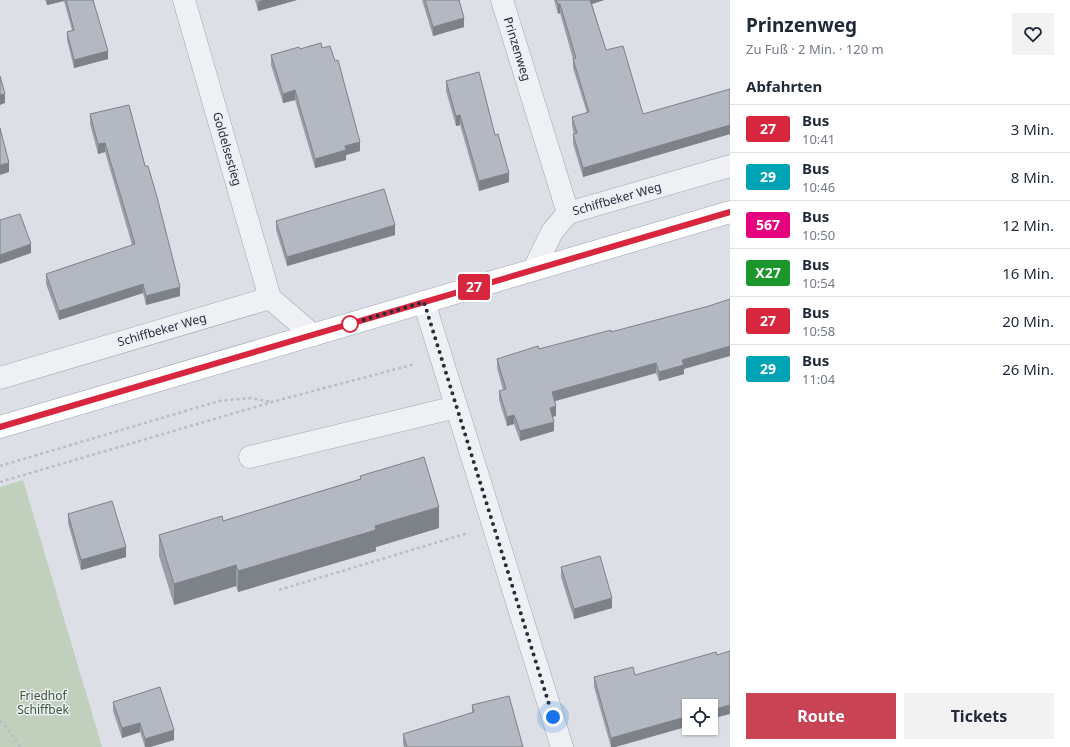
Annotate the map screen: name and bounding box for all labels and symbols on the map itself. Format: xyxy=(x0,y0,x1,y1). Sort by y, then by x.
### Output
street label: Prinzenweg xyxy=(500,15,535,83)
street label: Goldelsestieg xyxy=(209,110,246,188)
street label: Schiffbeker Weg xyxy=(570,178,663,219)
line badge: 27 xyxy=(456,274,492,300)
street label: Schiffbeker Weg xyxy=(115,309,208,350)
unlabelled marker xyxy=(341,315,359,333)
park label: Friedhof Schiffbek xyxy=(17,687,69,718)
your location xyxy=(543,707,563,727)

